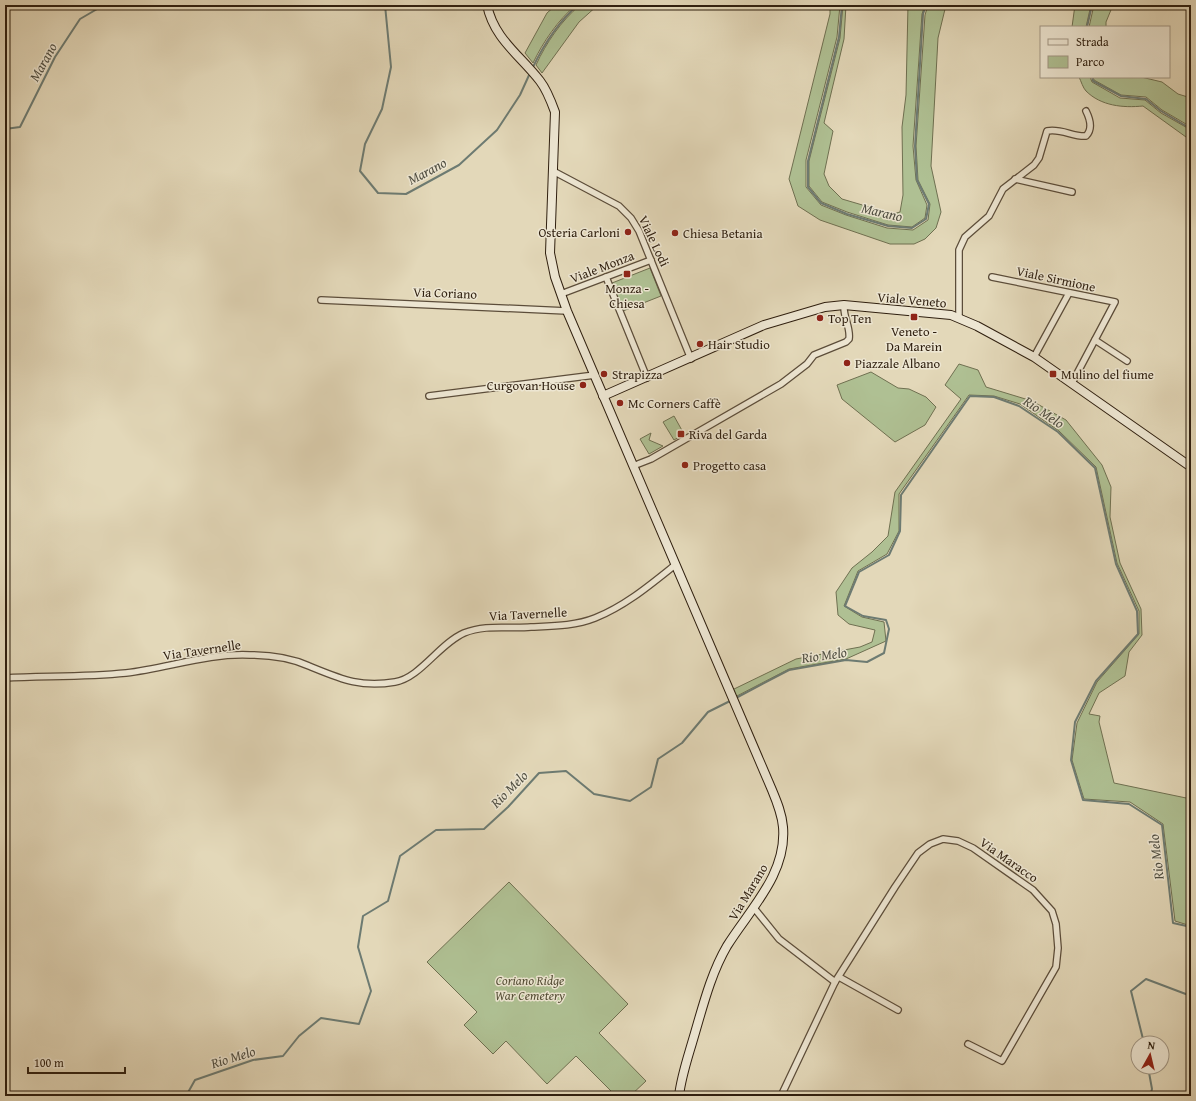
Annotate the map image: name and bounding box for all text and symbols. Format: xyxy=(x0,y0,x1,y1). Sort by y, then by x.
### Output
legend xyxy=(1040,26,1170,78)
text: Strada xyxy=(1076,33,1109,50)
water label: Marano xyxy=(24,39,62,85)
text: Parco xyxy=(1076,53,1104,70)
water label: Marano xyxy=(404,152,450,190)
water label: Marano xyxy=(860,198,904,226)
street label: Viale Lodi xyxy=(634,212,674,270)
place label: Osteria Carloni xyxy=(538,223,620,242)
place label: Chiesa Betania xyxy=(683,224,763,243)
marker: Osteria Carloni xyxy=(623,227,633,237)
marker: Chiesa Betania xyxy=(670,228,680,238)
street label: Viale Monza xyxy=(567,246,638,288)
street label: Viale Sirmione xyxy=(1015,261,1097,297)
marker: Monza - Chiesa xyxy=(622,269,632,279)
place label: Monza - Chiesa xyxy=(605,279,649,313)
street label: Via Coriano xyxy=(413,282,478,304)
street label: Viale Veneto xyxy=(877,288,948,313)
place label: Top Ten xyxy=(828,309,872,328)
marker: Veneto - Da Marein xyxy=(909,312,919,322)
marker: Top Ten xyxy=(815,313,825,323)
place label: Veneto - Da Marein xyxy=(886,322,943,356)
place label: Hair Studio xyxy=(708,335,770,354)
marker: Hair Studio xyxy=(695,339,705,349)
place label: Piazzale Albano xyxy=(855,354,941,373)
marker: Piazzale Albano xyxy=(842,358,852,368)
place label: Strapizza xyxy=(612,365,663,384)
place label: Mulino del fiume xyxy=(1061,365,1154,384)
marker: Strapizza xyxy=(599,369,609,379)
marker: Mulino del fiume xyxy=(1048,369,1058,379)
place label: Curgovan House xyxy=(487,376,575,395)
marker: Curgovan House xyxy=(578,380,588,390)
water label: Rio Melo xyxy=(1019,390,1068,433)
place label: Mc Corners Caffè xyxy=(628,394,721,413)
marker: Mc Corners Caffè xyxy=(615,398,625,408)
place label: Riva del Garda xyxy=(689,425,768,444)
marker: Riva del Garda xyxy=(676,429,686,439)
place label: Progetto casa xyxy=(693,456,767,475)
marker: Progetto casa xyxy=(680,460,690,470)
street label: Via Tavernelle xyxy=(488,602,568,626)
street label: Via Tavernelle xyxy=(162,635,242,665)
water label: Rio Melo xyxy=(799,642,848,668)
water label: Rio Melo xyxy=(485,766,532,813)
street label: Via Maracco xyxy=(976,833,1042,887)
water label: Rio Melo xyxy=(1143,833,1169,882)
street label: Via Marano xyxy=(724,860,773,924)
park label: Coriano Ridge War Cemetery xyxy=(495,971,565,1005)
north arrow xyxy=(1130,1035,1170,1075)
text: N xyxy=(1147,1037,1157,1054)
water label: Rio Melo xyxy=(207,1041,258,1074)
scale bar xyxy=(28,1049,125,1075)
text: 100 m xyxy=(34,1054,64,1071)

